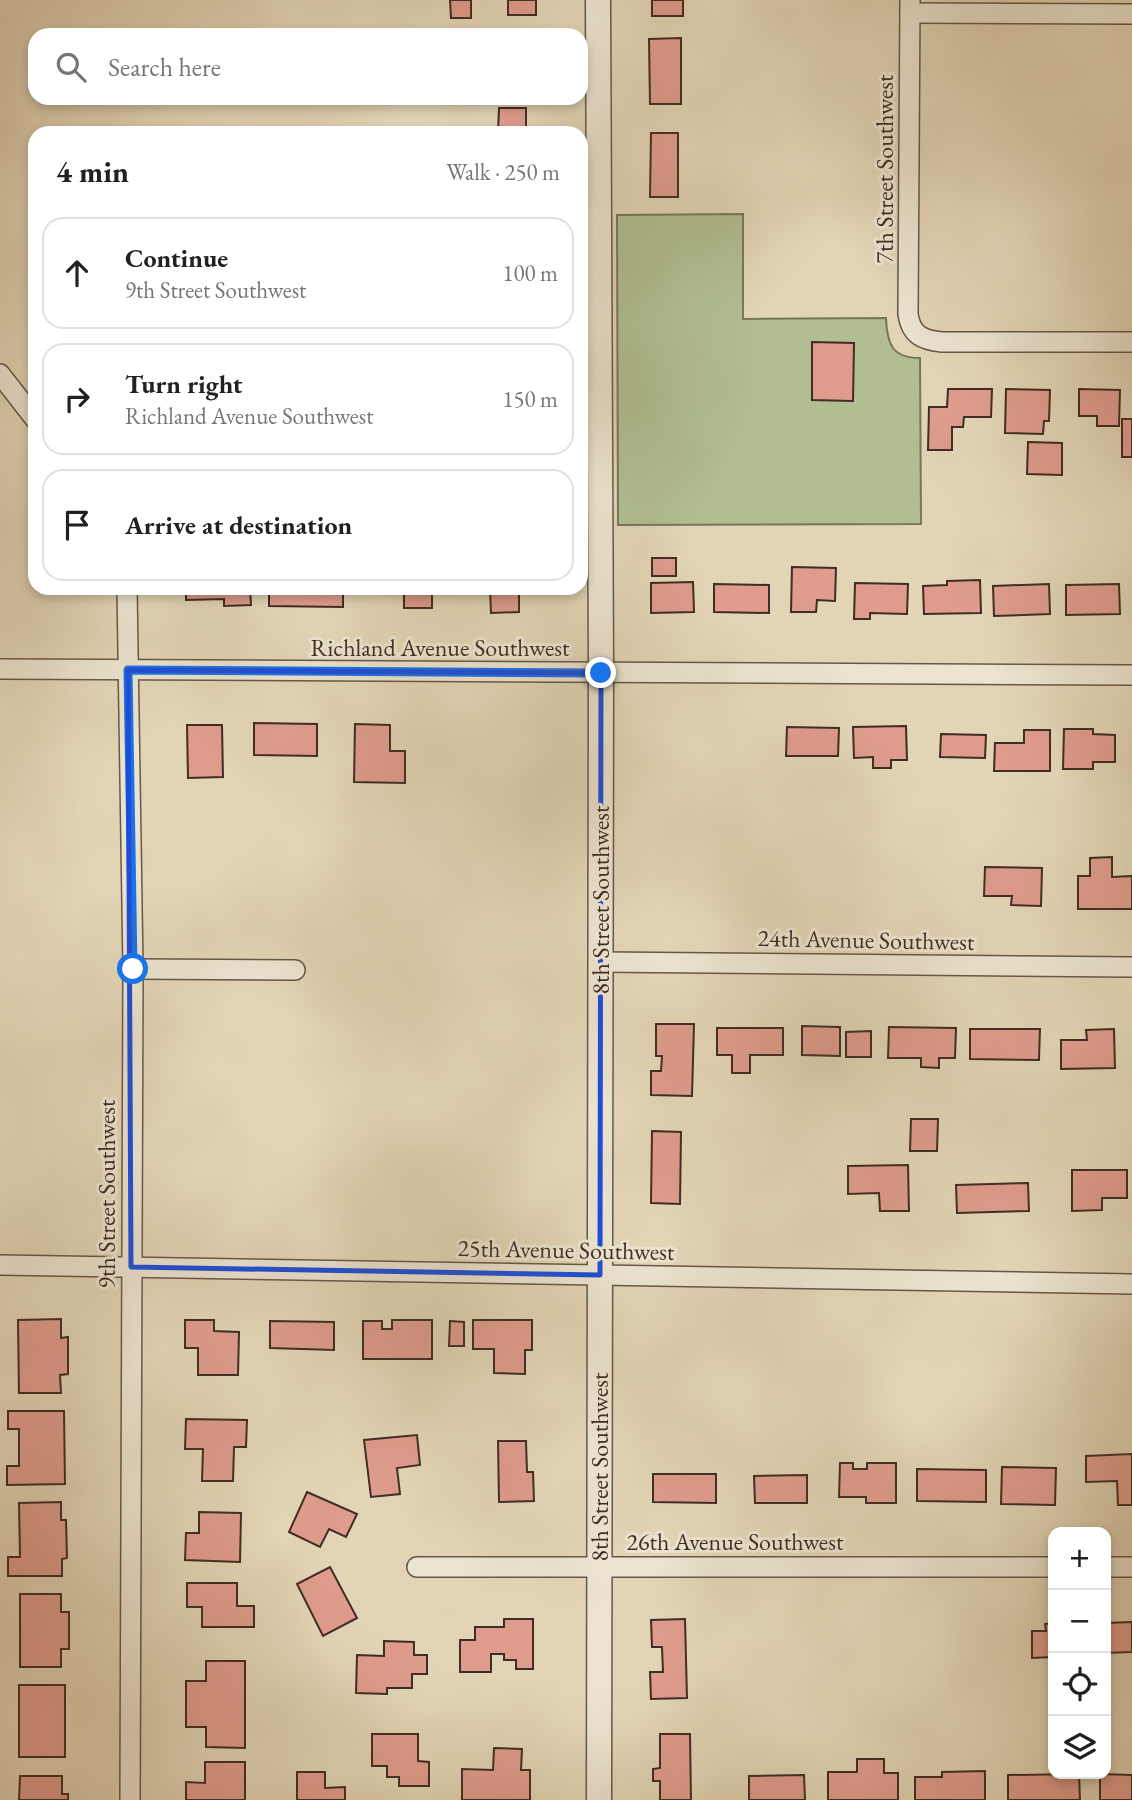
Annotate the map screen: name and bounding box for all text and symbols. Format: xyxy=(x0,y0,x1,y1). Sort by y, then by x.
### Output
search box xyxy=(28,28,588,105)
icon: search xyxy=(52,48,90,86)
text: Search here xyxy=(108,50,221,84)
street label: 7th Street Southwest xyxy=(869,74,900,264)
text: 4 min xyxy=(56,152,129,191)
text: Walk · 250 m xyxy=(446,157,560,187)
text: Continue xyxy=(125,241,228,275)
icon: ahead xyxy=(58,254,96,292)
text: 100 m xyxy=(502,258,558,288)
text: 9th Street Southwest xyxy=(125,275,306,305)
text: Turn right xyxy=(125,367,243,401)
icon: right xyxy=(58,380,96,418)
text: 150 m xyxy=(502,384,558,414)
text: Richland Avenue Southwest xyxy=(125,401,373,431)
icon: arrive xyxy=(58,506,96,544)
text: Arrive at destination xyxy=(125,508,352,542)
street label: Richland Avenue Southwest xyxy=(310,632,570,663)
route end xyxy=(585,657,616,688)
street label: 8th Street Southwest xyxy=(585,805,616,995)
street label: 24th Avenue Southwest xyxy=(757,922,975,957)
route start xyxy=(117,953,148,984)
street label: 9th Street Southwest xyxy=(91,1099,122,1289)
street label: 25th Avenue Southwest xyxy=(457,1232,675,1267)
street label: 8th Street Southwest xyxy=(584,1372,615,1562)
street label: 26th Avenue Southwest xyxy=(627,1526,844,1557)
map controls xyxy=(1048,1527,1111,1779)
button: + xyxy=(1048,1527,1111,1590)
button: − xyxy=(1048,1590,1111,1653)
button: locate xyxy=(1048,1653,1111,1716)
button: layers xyxy=(1048,1716,1111,1779)

